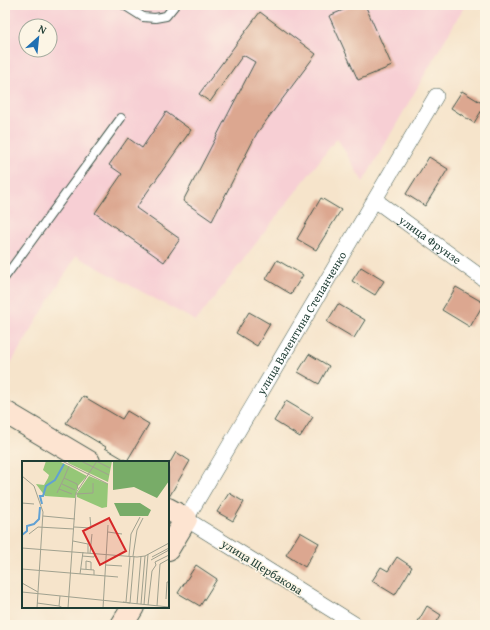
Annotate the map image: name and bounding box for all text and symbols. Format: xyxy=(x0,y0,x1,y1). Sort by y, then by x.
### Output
north arrow xyxy=(18,18,58,58)
text: N xyxy=(36,20,50,38)
street label: улица Фрунзе xyxy=(395,211,465,268)
street label: улица Валентина Степанченко xyxy=(252,248,350,399)
inset map xyxy=(22,461,169,608)
street label: улица Щербакова xyxy=(217,534,306,599)

